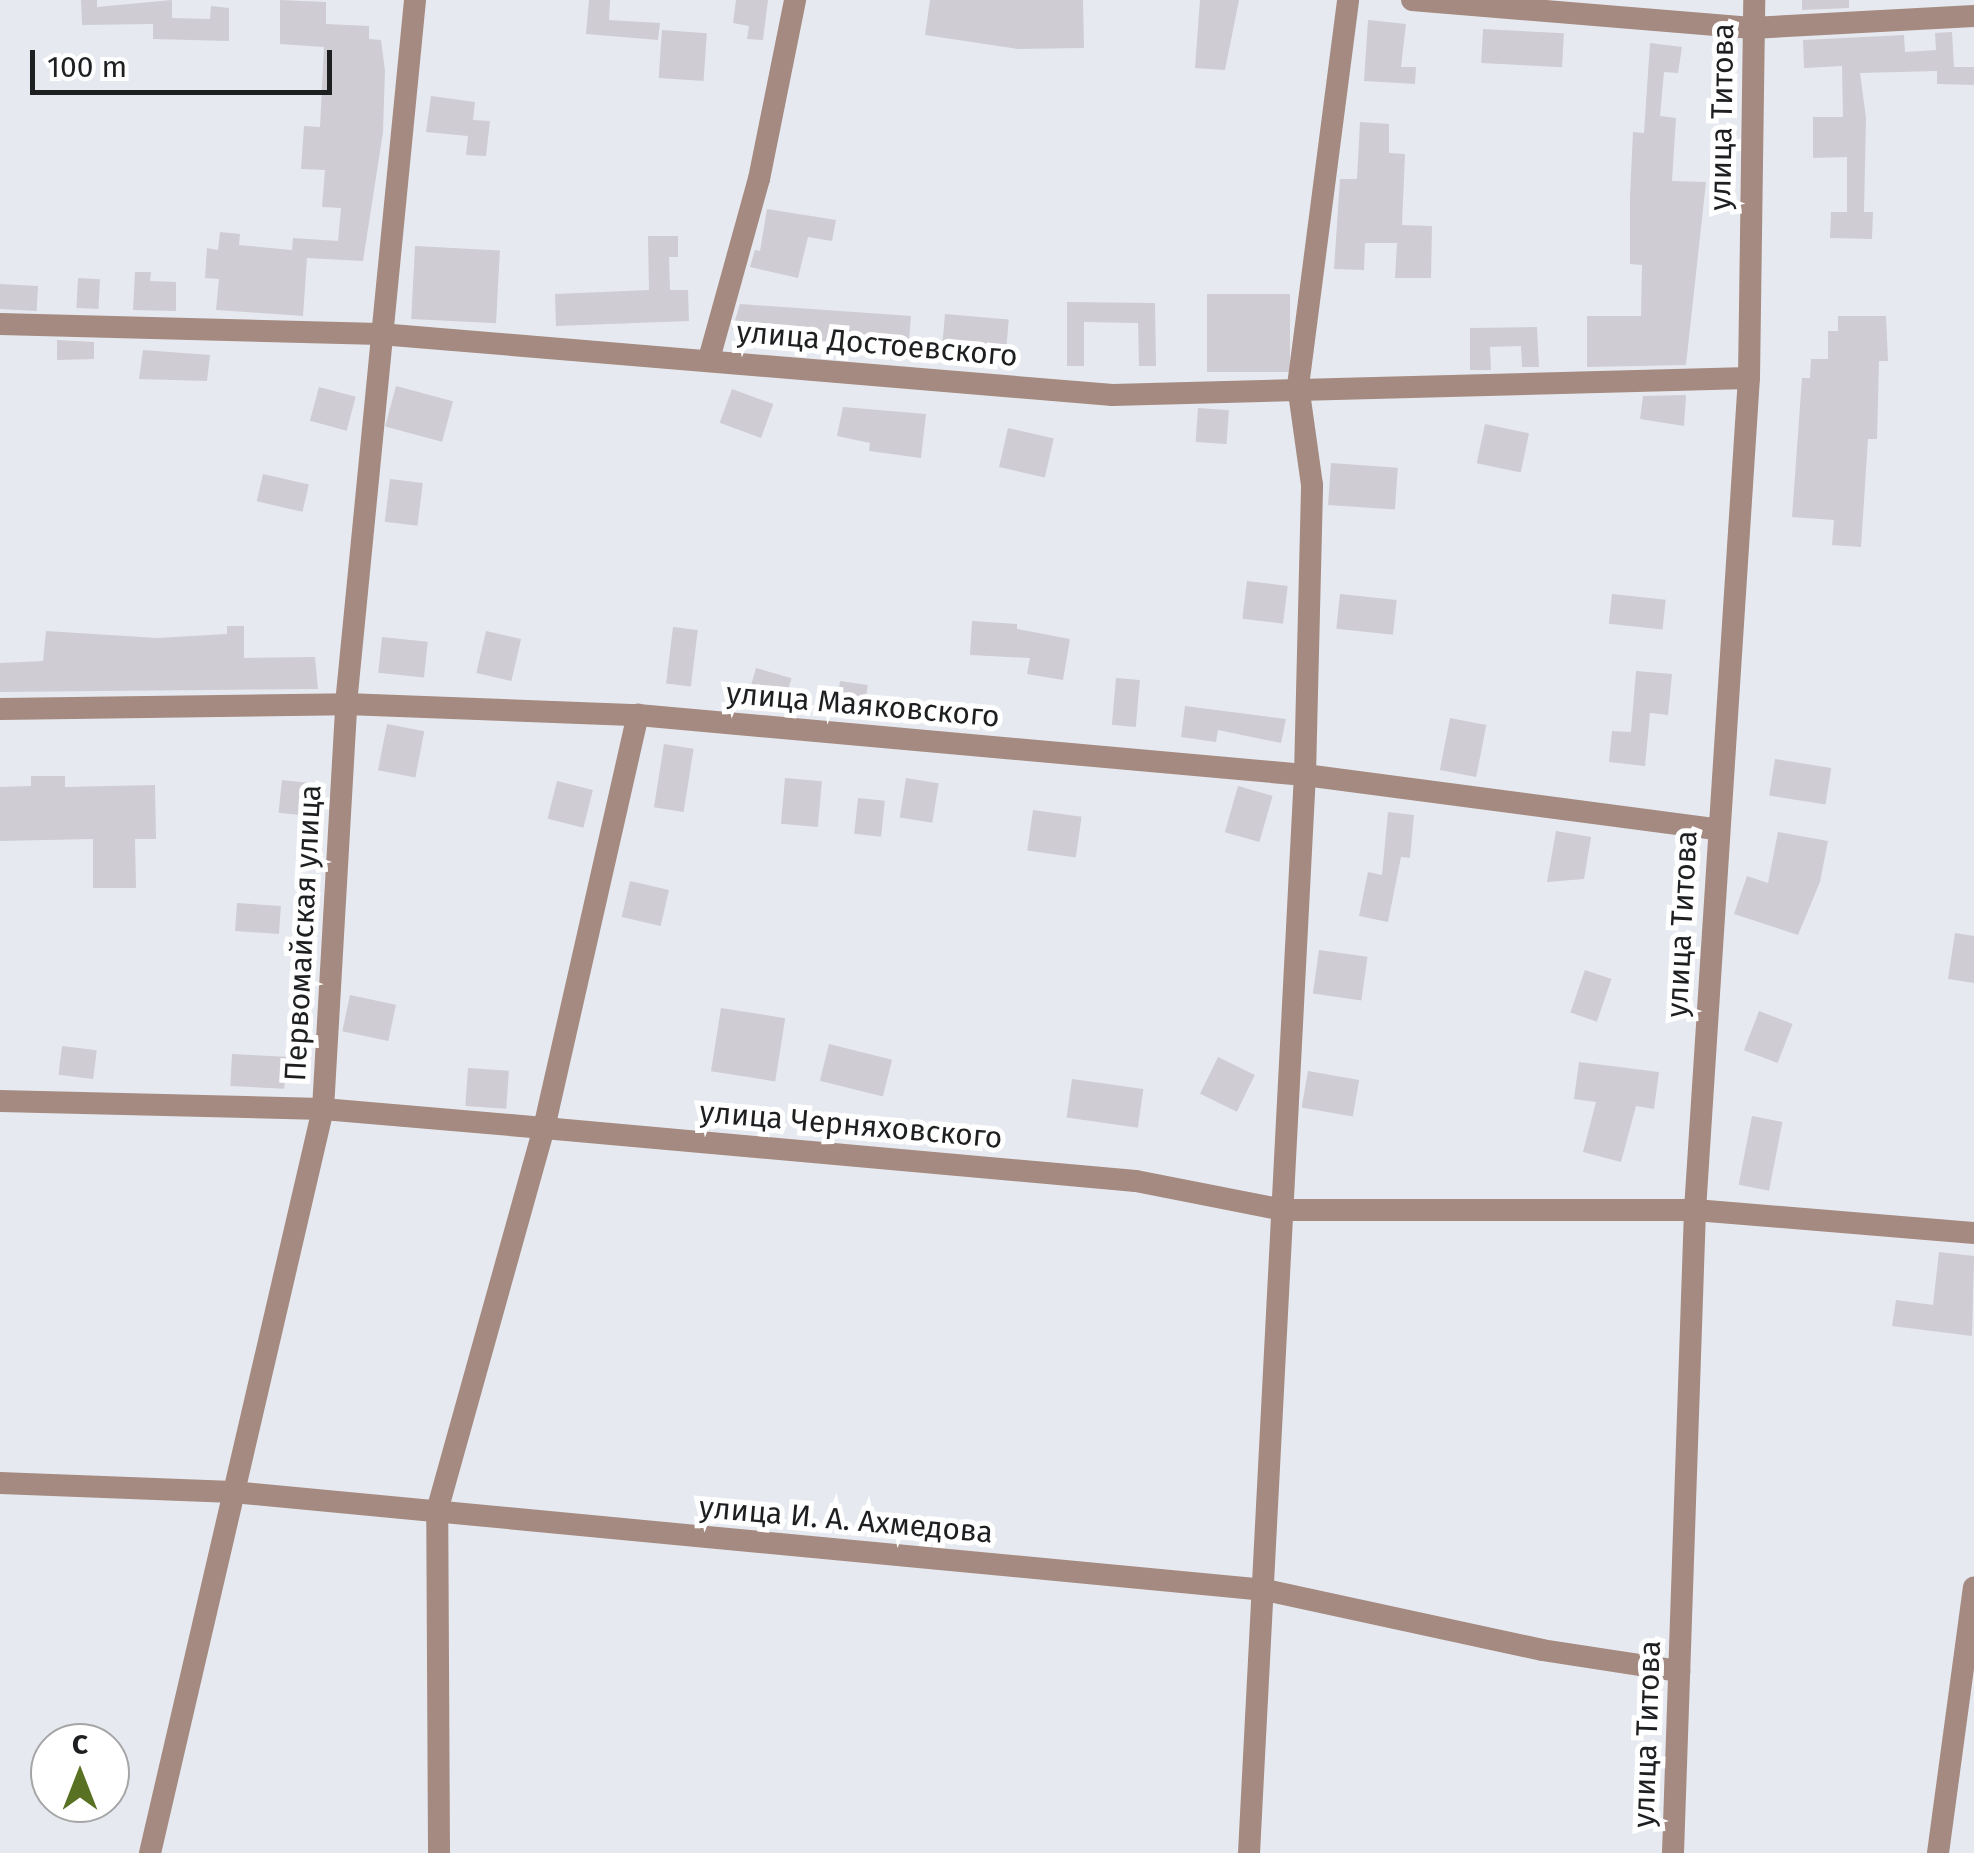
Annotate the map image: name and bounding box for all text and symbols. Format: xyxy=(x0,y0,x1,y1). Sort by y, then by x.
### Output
street label: улица Титова xyxy=(1702,23,1742,211)
scale bar xyxy=(35,30,338,92)
text: 100 m xyxy=(47,49,127,85)
street label: улица Достоевского xyxy=(735,314,1019,374)
street label: улица Маяковского xyxy=(725,675,1001,735)
street label: Первомайская улица xyxy=(277,784,329,1082)
street label: улица Титова xyxy=(1659,829,1705,1019)
street label: улица Черняховского xyxy=(698,1094,1004,1156)
street label: улица И. А. Ахмедова xyxy=(698,1489,994,1551)
street label: улица Титова xyxy=(1626,1640,1668,1828)
north arrow xyxy=(30,1723,130,1823)
text: С xyxy=(72,1728,88,1761)

